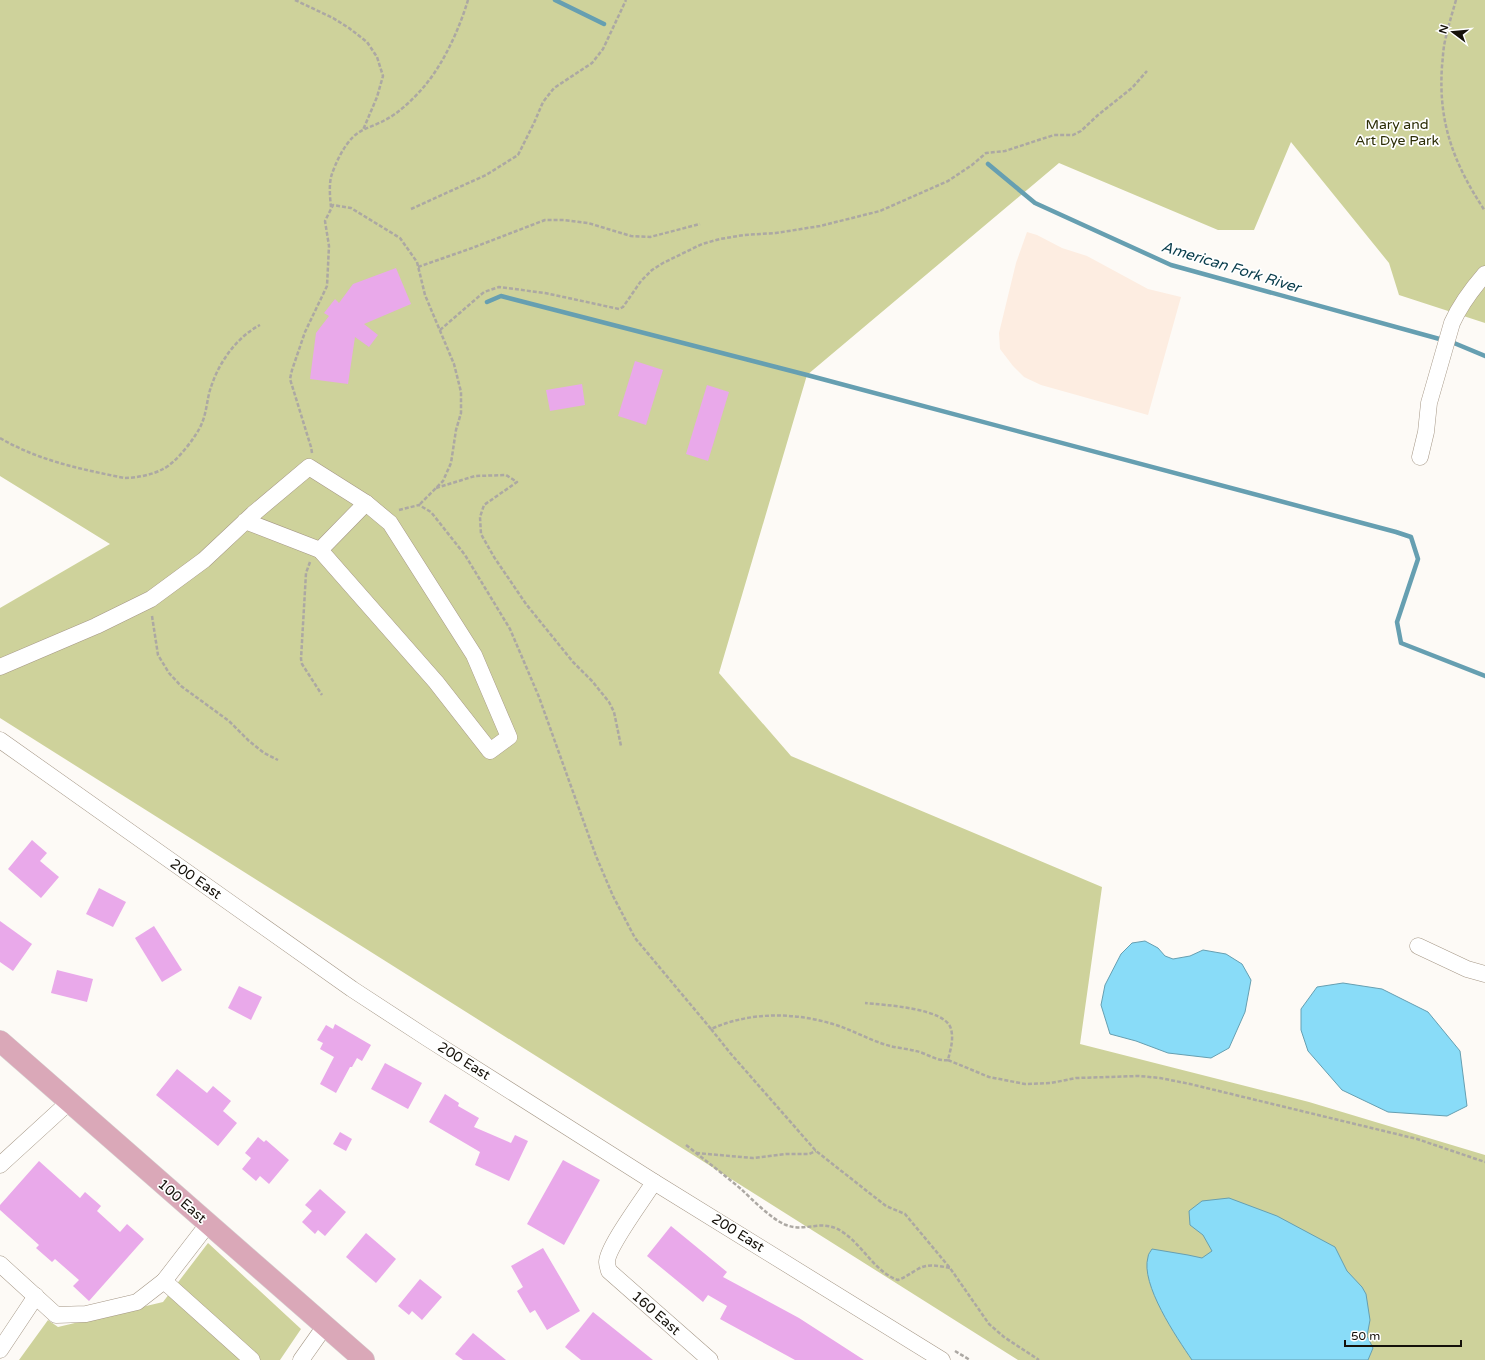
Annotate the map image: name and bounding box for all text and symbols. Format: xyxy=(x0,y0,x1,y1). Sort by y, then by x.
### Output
north arrow xyxy=(1433,12,1473,52)
text: N xyxy=(1436,23,1451,35)
park label: Mary and Art Dye Park xyxy=(1355,116,1439,149)
water label: American Fork River xyxy=(1159,237,1305,297)
street label: 200 East xyxy=(167,855,225,903)
street label: 200 East xyxy=(435,1038,494,1084)
street label: 100 East xyxy=(154,1175,210,1227)
street label: 200 East xyxy=(709,1210,768,1256)
street label: 160 East xyxy=(628,1287,684,1339)
scale bar xyxy=(1345,1322,1461,1348)
text: 50 m xyxy=(1351,1329,1380,1343)

